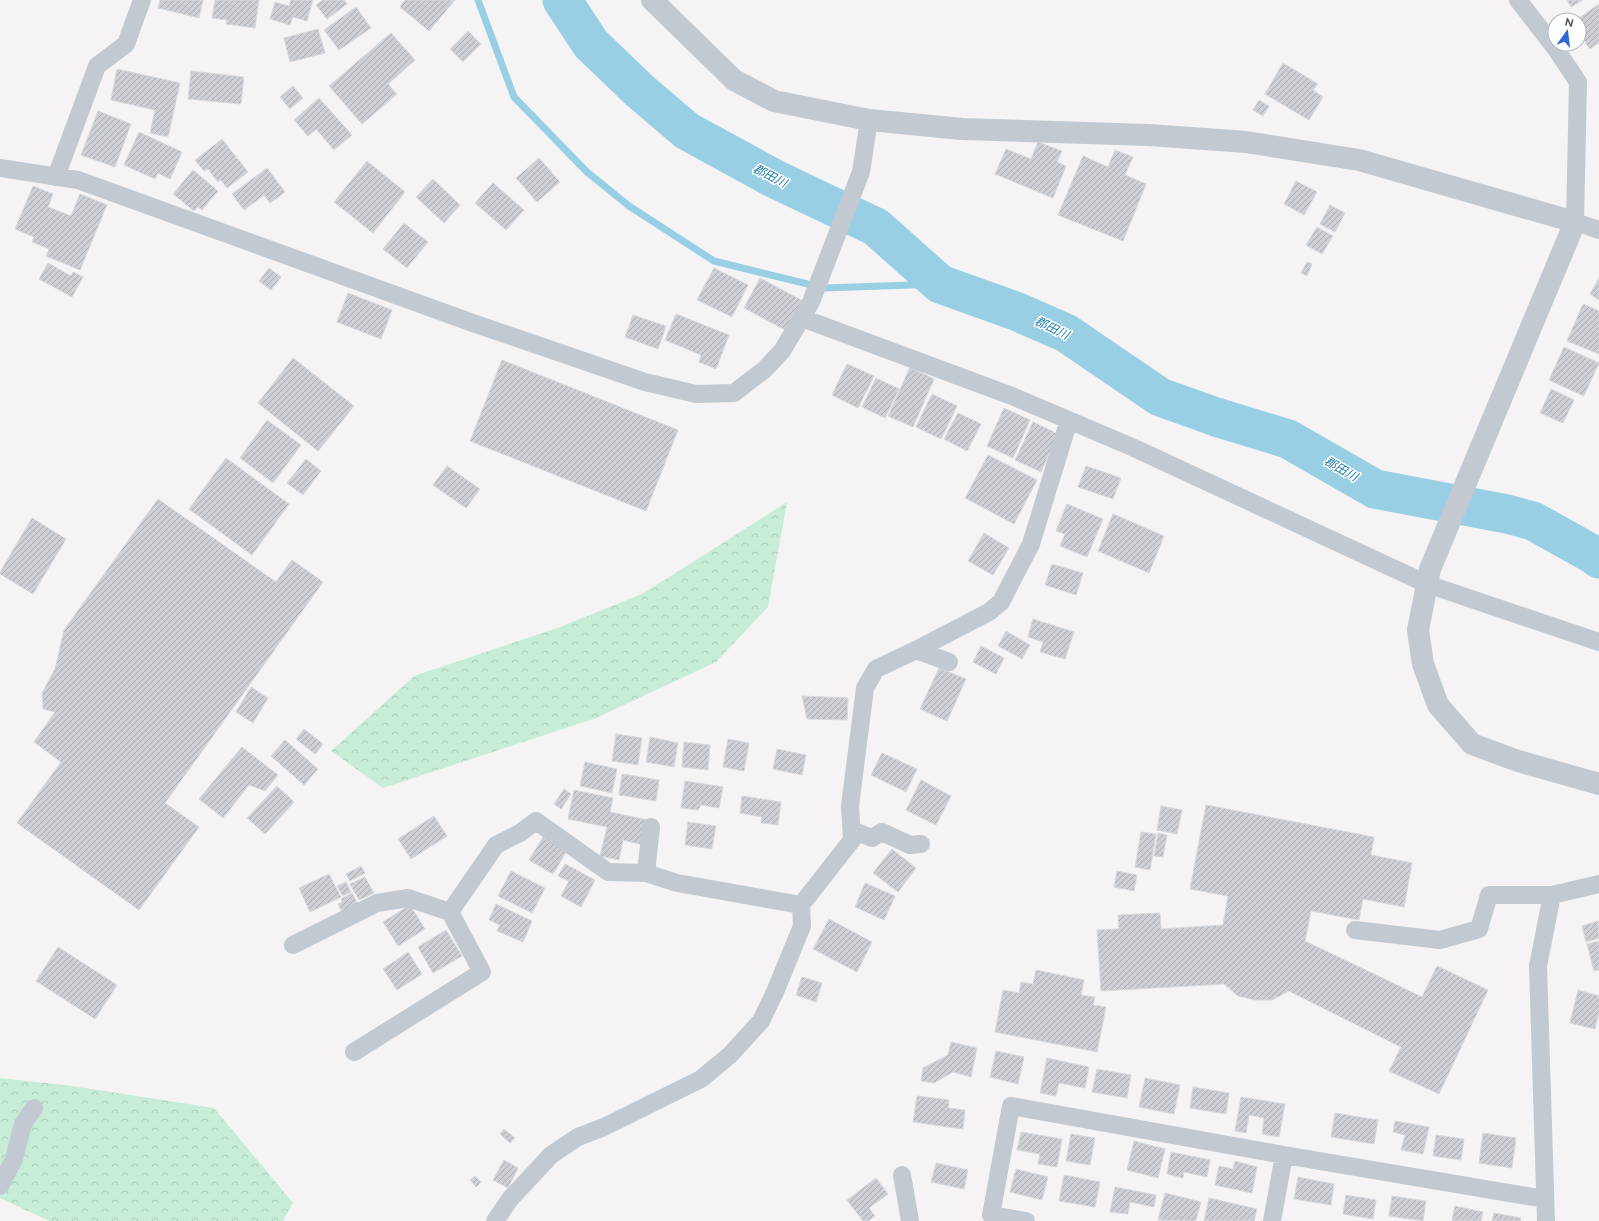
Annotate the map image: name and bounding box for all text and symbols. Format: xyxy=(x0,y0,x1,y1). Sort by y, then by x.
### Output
north arrow xyxy=(1547,12,1587,52)
text: N xyxy=(1564,15,1575,30)
water label: 郡田川 xyxy=(751,162,791,191)
water label: 郡田川 xyxy=(1033,314,1073,343)
water label: 郡田川 xyxy=(1322,454,1362,485)

